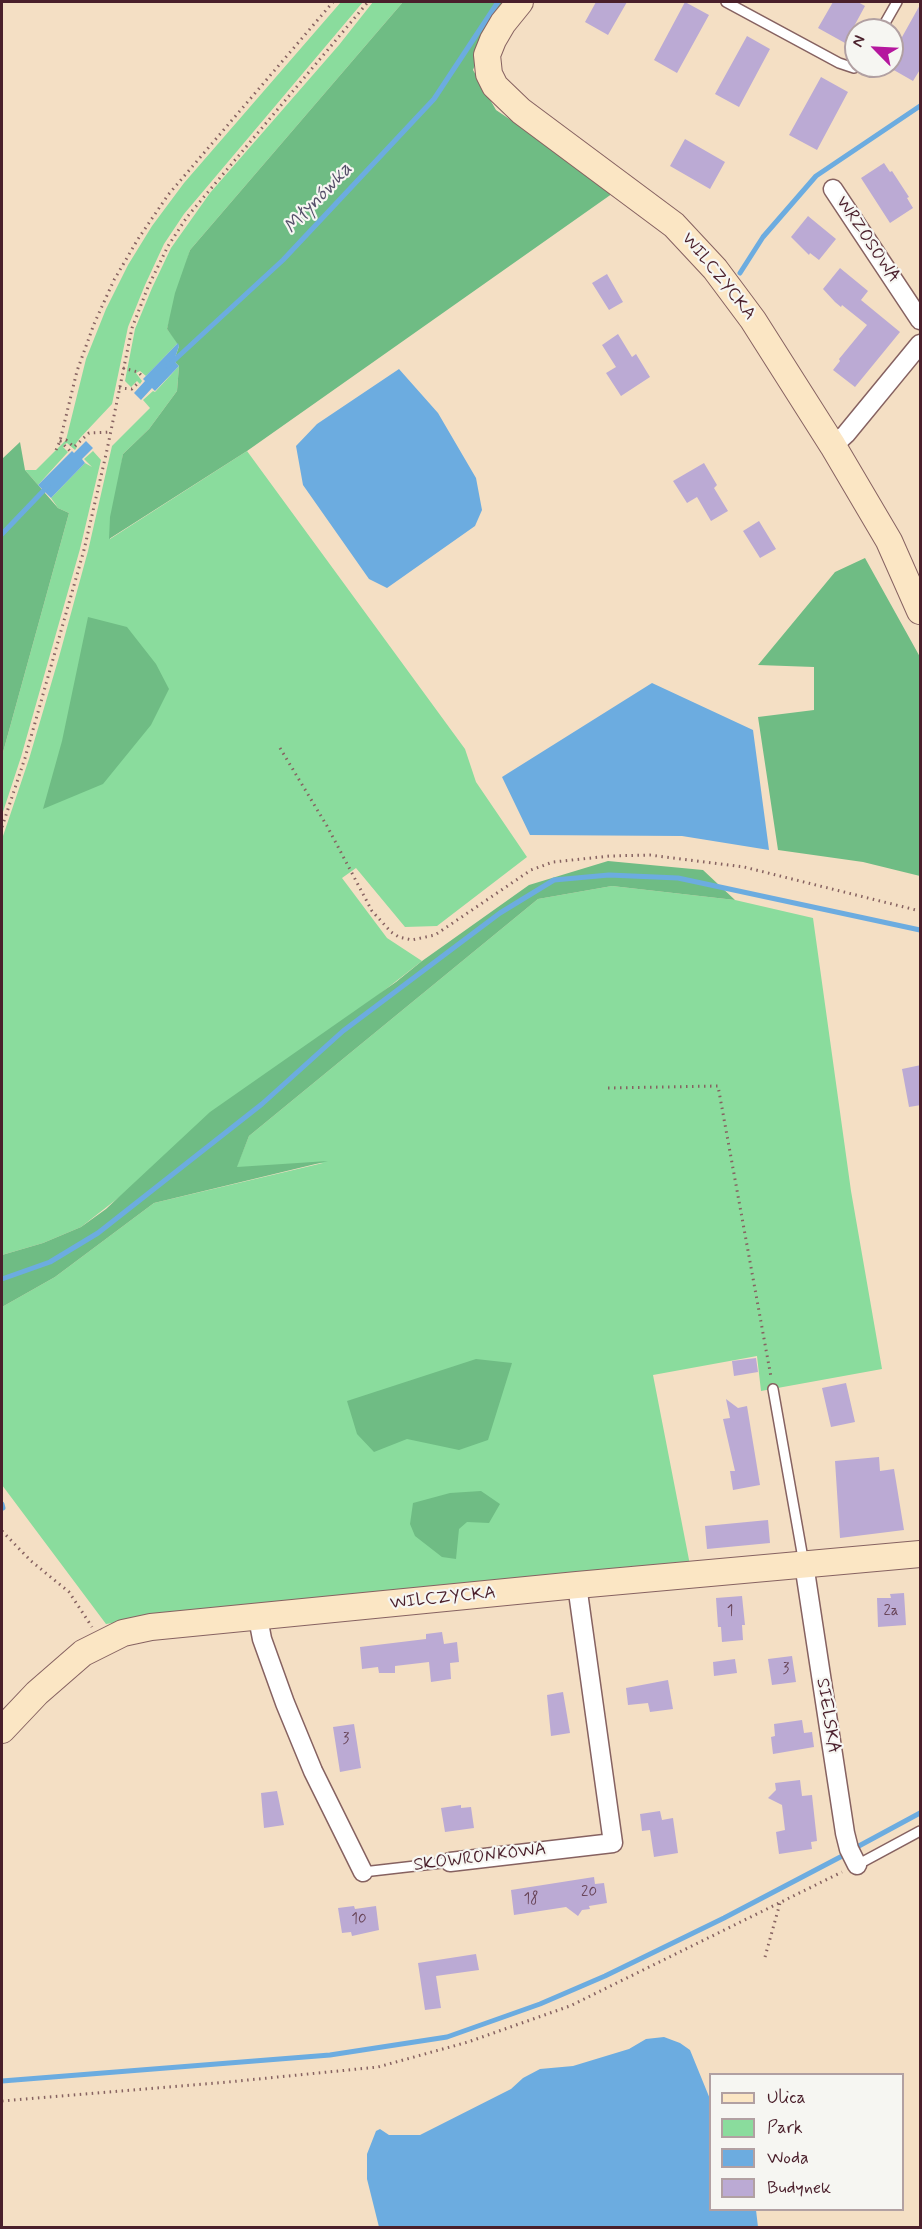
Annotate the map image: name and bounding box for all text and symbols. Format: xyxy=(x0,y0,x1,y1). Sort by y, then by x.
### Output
north arrow xyxy=(844,18,904,78)
text: N xyxy=(847,32,871,50)
water label: Młynówka xyxy=(280,158,358,240)
street label: WRZOSOWA xyxy=(830,193,904,287)
street label: WILCZYCKA xyxy=(676,229,760,325)
street label: WILCZYCKA xyxy=(389,1583,497,1615)
house number: 1 xyxy=(727,1603,733,1621)
house number: 2a xyxy=(883,1603,899,1621)
house number: 3 xyxy=(783,1661,789,1679)
street label: SIELSKA xyxy=(810,1677,844,1755)
house number: 3 xyxy=(343,1731,349,1749)
street label: SKOWRONKOWA xyxy=(412,1839,548,1877)
house number: 20 xyxy=(581,1884,597,1902)
house number: 18 xyxy=(524,1891,538,1909)
house number: 10 xyxy=(351,1911,367,1929)
legend xyxy=(709,2073,904,2211)
text: Ulica xyxy=(767,2086,806,2110)
text: Park xyxy=(767,2116,803,2140)
text: Woda xyxy=(767,2146,809,2170)
text: Budynek xyxy=(767,2176,831,2200)

